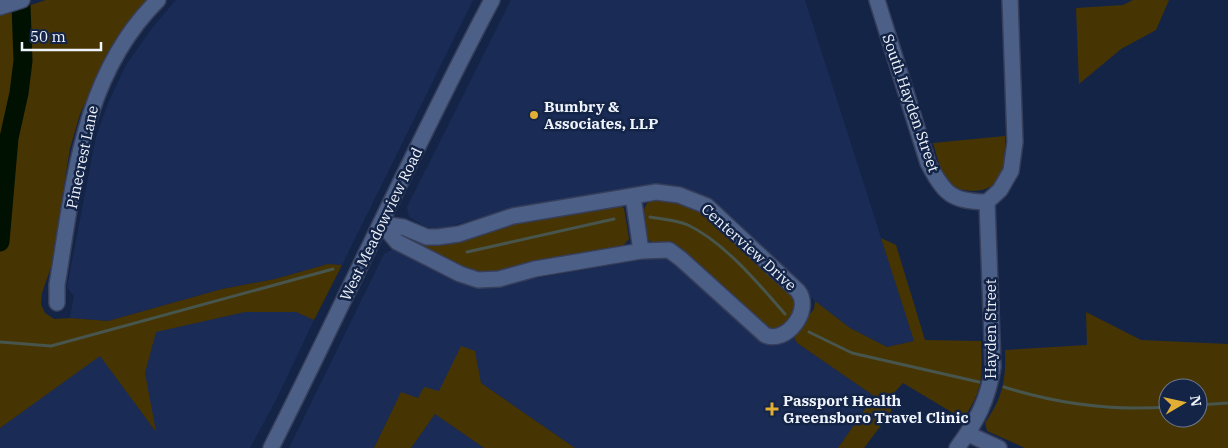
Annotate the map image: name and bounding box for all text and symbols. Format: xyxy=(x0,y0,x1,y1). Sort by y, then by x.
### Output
scale bar xyxy=(22,20,101,52)
text: 50 m xyxy=(30,27,66,46)
street label: South Hayden Street xyxy=(878,31,944,175)
place label: Bumbry & Associates, LLP xyxy=(544,97,658,133)
street label: Pinecrest Lane xyxy=(62,104,102,210)
marker: Bumbry & Associates, LLP xyxy=(528,109,540,121)
street label: West Meadowview Road xyxy=(336,144,426,304)
street label: Centerview Drive xyxy=(698,199,800,295)
street label: Hayden Street xyxy=(981,279,1000,379)
north arrow xyxy=(1158,378,1208,428)
place label: Passport Health Greensboro Travel Clinic xyxy=(783,391,969,427)
text: N xyxy=(1186,394,1206,408)
marker: Passport Health Greensboro Travel Clinic xyxy=(765,402,779,416)

